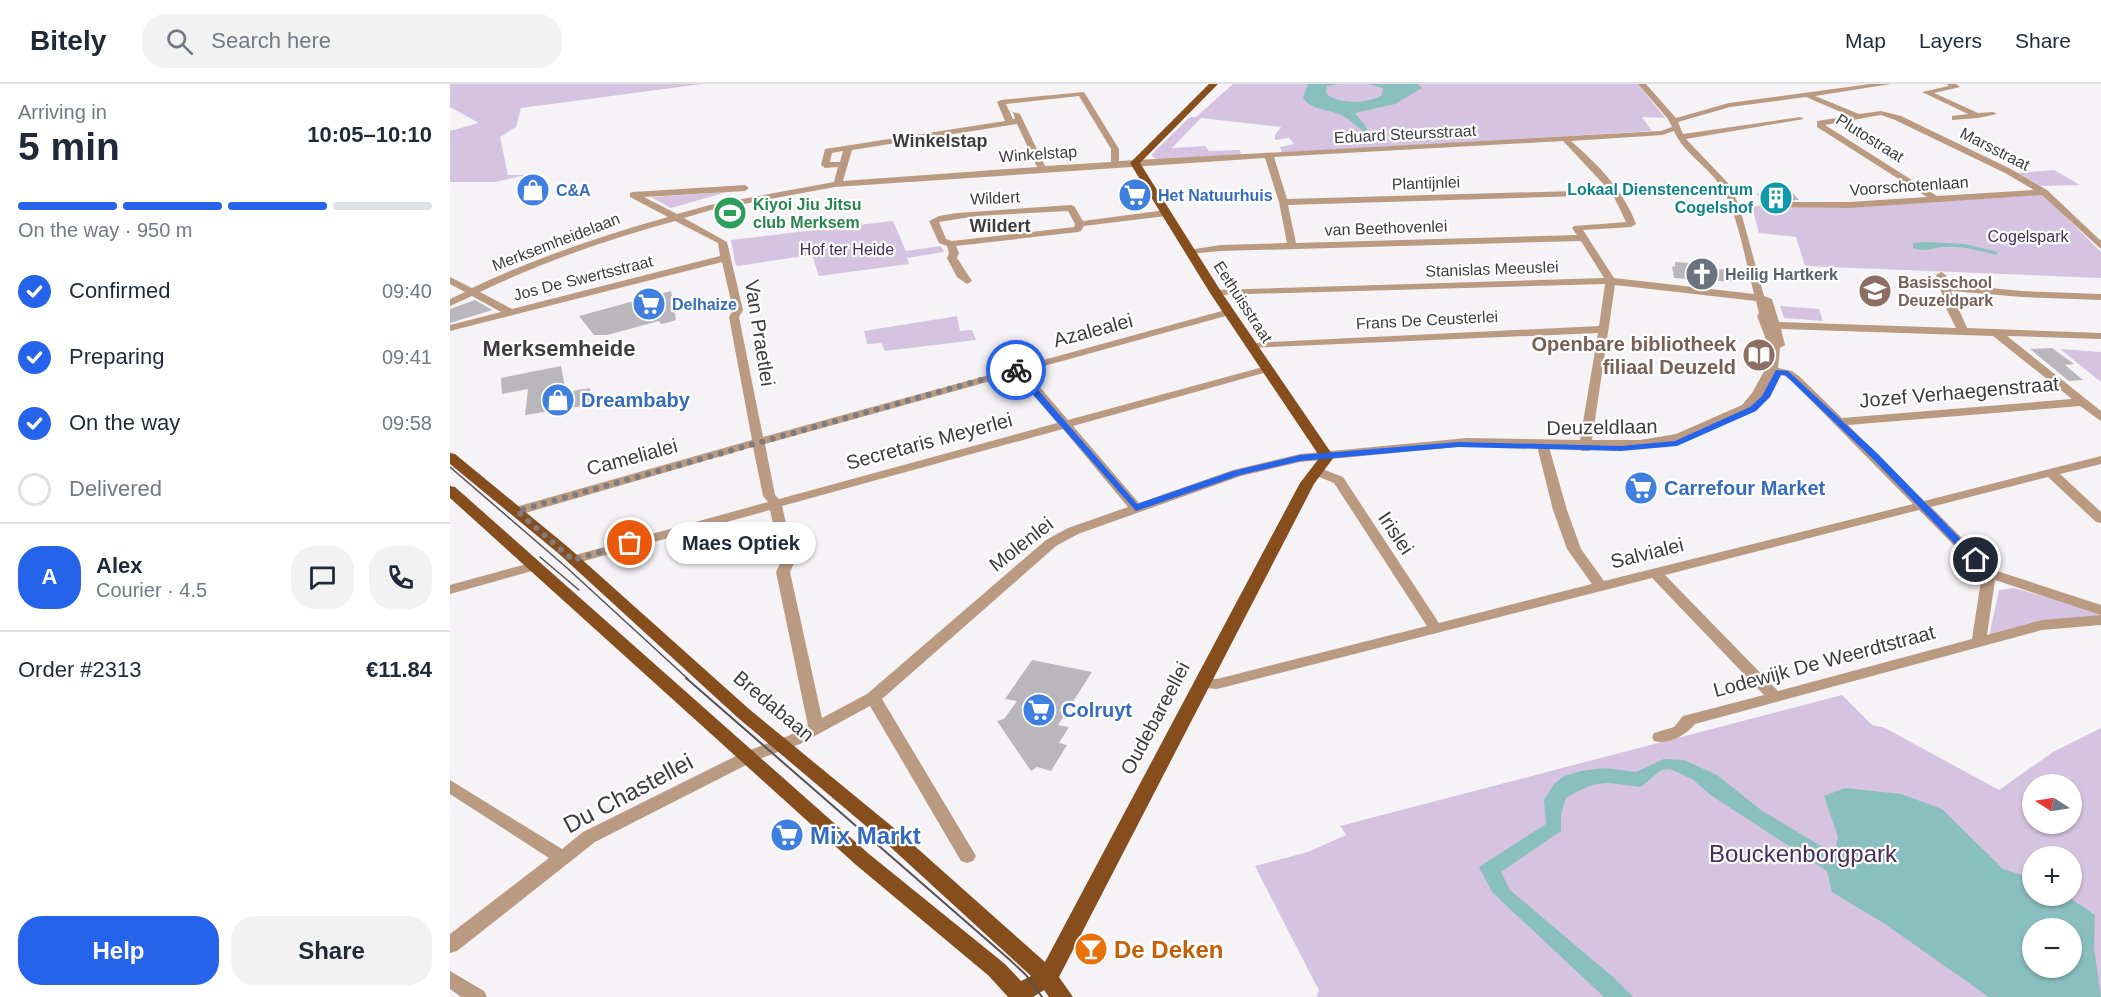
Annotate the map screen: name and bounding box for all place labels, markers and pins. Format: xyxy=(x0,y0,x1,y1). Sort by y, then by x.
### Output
shop icon: C&A xyxy=(515,172,551,208)
supermarket icon: Het Natuurhuis xyxy=(1117,177,1153,213)
building icon: Lokaal Dienstencentrum Cogelshof xyxy=(1758,180,1794,216)
place label: Lokaal Dienstencentrum Cogelshof xyxy=(1567,181,1754,216)
place label: C&A xyxy=(556,182,591,199)
place label: Het Natuurhuis xyxy=(1158,187,1273,204)
sports icon: Kiyoi Jiu Jitsu club Merksem xyxy=(712,195,748,231)
place label: Kiyoi Jiu Jitsu club Merksem xyxy=(753,196,861,231)
church icon: Heilig Hartkerk xyxy=(1684,256,1720,292)
place label: Heilig Hartkerk xyxy=(1725,266,1838,283)
school or university icon: Basisschool Deuzeldpark xyxy=(1857,273,1893,309)
place label: Basisschool Deuzeldpark xyxy=(1898,274,1993,309)
supermarket icon: Delhaize xyxy=(631,286,667,322)
place label: Delhaize xyxy=(672,296,737,313)
place label: Openbare bibliotheek filiaal Deuzeld xyxy=(1532,333,1737,378)
library icon: Openbare bibliotheek filiaal Deuzeld xyxy=(1741,337,1777,373)
shop icon: Dreambaby xyxy=(540,382,576,418)
place label: Dreambaby xyxy=(581,389,691,411)
supermarket icon: Carrefour Market xyxy=(1623,470,1659,506)
place label: Carrefour Market xyxy=(1664,477,1826,499)
pin xyxy=(604,517,655,568)
callout: Maes Optiek xyxy=(666,522,816,564)
pin xyxy=(1950,534,2001,585)
supermarket icon: Colruyt xyxy=(1021,692,1057,728)
place label: Colruyt xyxy=(1062,699,1132,721)
supermarket icon: Mix Markt xyxy=(769,817,805,853)
place label: Mix Markt xyxy=(810,822,921,849)
bar icon: De Deken xyxy=(1073,931,1109,967)
place label: De Deken xyxy=(1114,936,1223,963)

